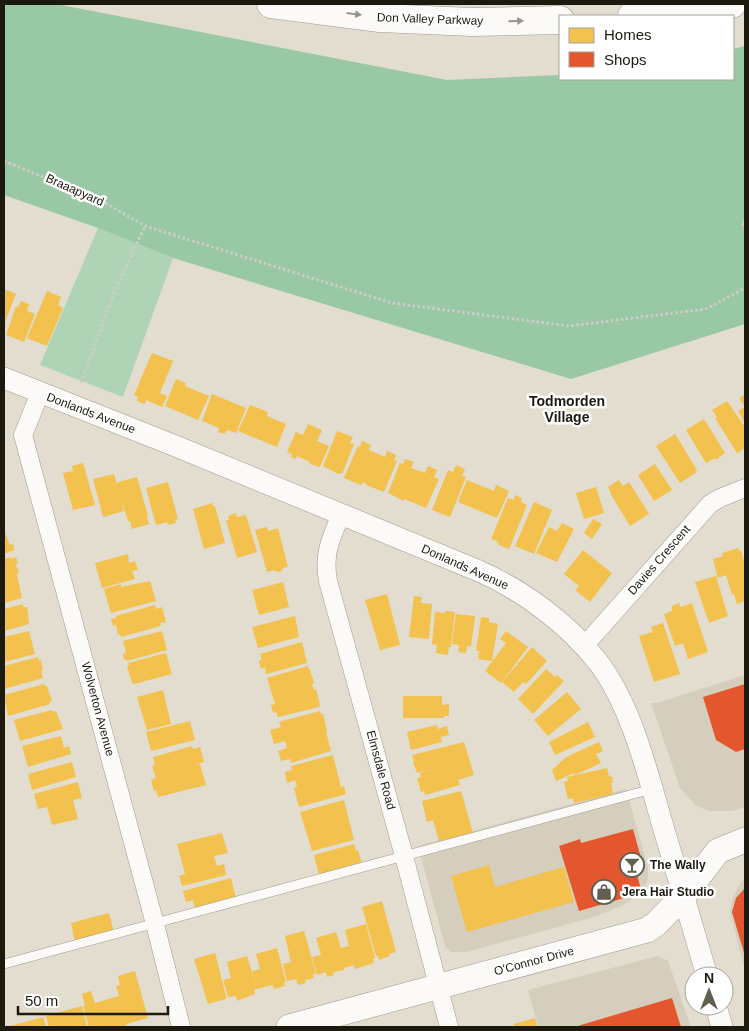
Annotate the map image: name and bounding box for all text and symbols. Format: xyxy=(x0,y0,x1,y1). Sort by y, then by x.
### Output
one-way arrow xyxy=(346,10,362,18)
street label: Don Valley Parkway xyxy=(377,10,483,28)
legend xyxy=(559,15,734,80)
one-way arrow xyxy=(508,17,524,25)
text: Homes xyxy=(604,26,652,43)
text: Shops xyxy=(604,51,647,68)
street label: Braaapyard xyxy=(44,171,106,209)
street label: Donlands Avenue xyxy=(45,390,138,436)
district label: Todmorden Village xyxy=(529,393,605,425)
street label: Davies Crescent xyxy=(625,522,694,598)
street label: Donlands Avenue xyxy=(419,542,511,593)
street label: Wolverton Avenue xyxy=(79,660,117,758)
street label: Elmsdale Road xyxy=(364,729,398,811)
bar icon: The Wally xyxy=(619,852,645,878)
place label: The Wally xyxy=(650,858,706,872)
shop icon: Jera Hair Studio xyxy=(591,879,617,905)
place label: Jera Hair Studio xyxy=(622,885,714,899)
street label: O'Connor Drive xyxy=(492,944,576,978)
north arrow xyxy=(684,966,734,1016)
text: N xyxy=(704,970,714,986)
scale bar xyxy=(18,984,168,1016)
text: 50 m xyxy=(25,992,58,1009)

